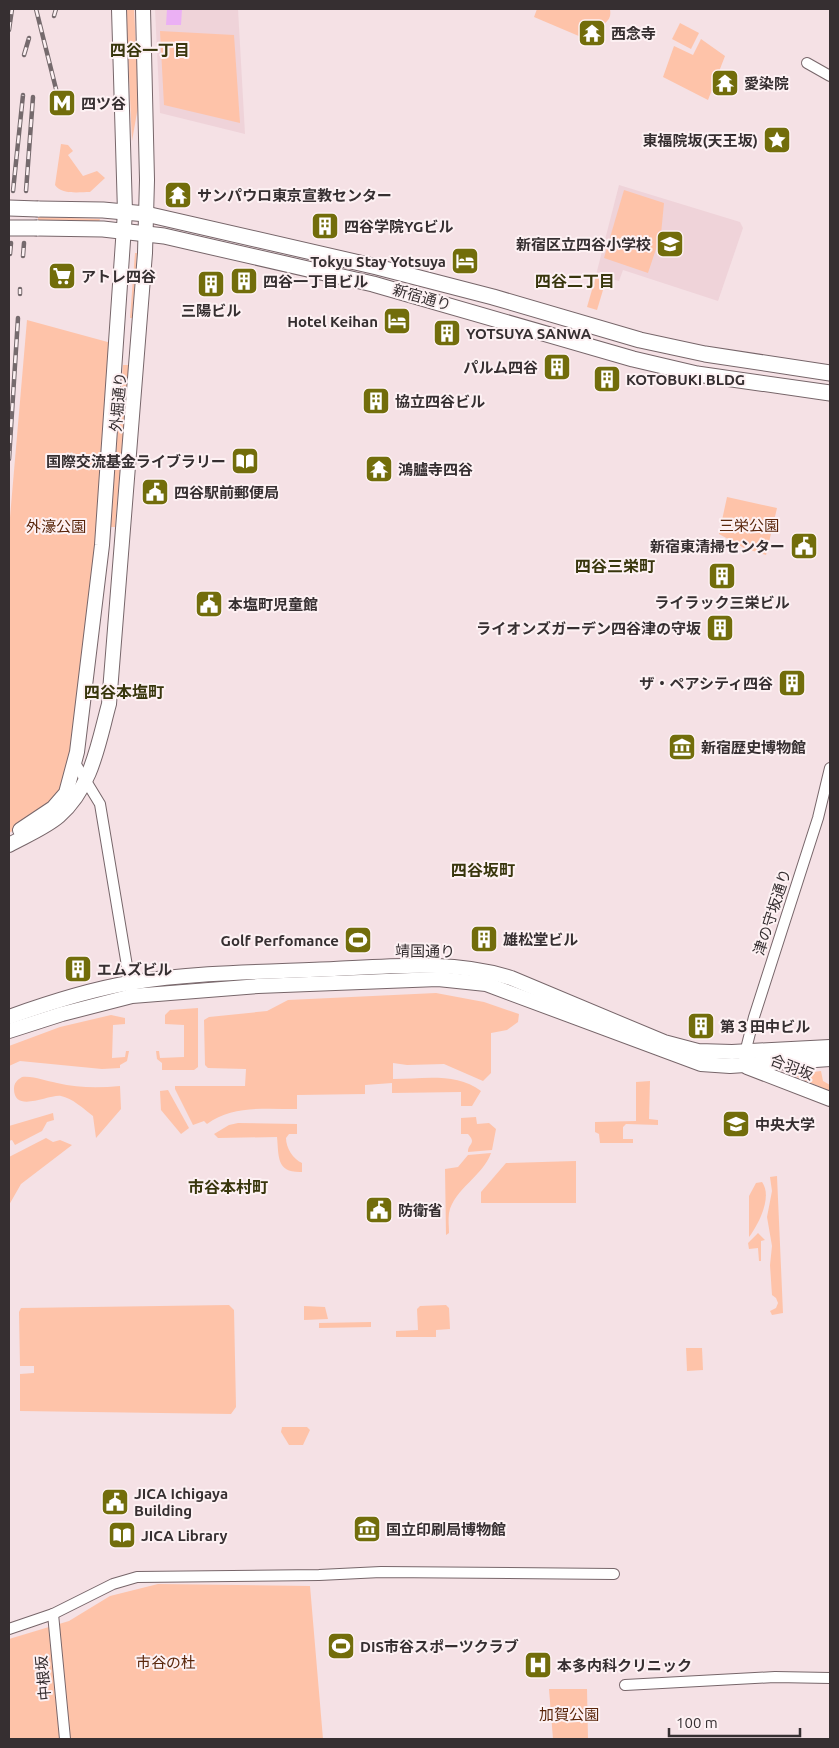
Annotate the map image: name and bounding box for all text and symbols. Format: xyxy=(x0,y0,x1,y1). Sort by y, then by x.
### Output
temple icon: 西念寺 xyxy=(577,18,607,48)
place label: 西念寺 xyxy=(611,25,656,42)
district label: 四谷一丁目 xyxy=(110,41,190,59)
temple icon: 愛染院 xyxy=(710,68,740,98)
place label: 愛染院 xyxy=(744,75,789,92)
metro station icon: 四ツ谷 xyxy=(47,88,77,118)
place label: 四ツ谷 xyxy=(81,95,126,112)
place icon: 東福院坂(天王坂) xyxy=(762,125,792,155)
place label: 東福院坂(天王坂) xyxy=(643,132,758,149)
temple icon: サンパウロ東京宣教センター xyxy=(163,180,193,210)
place label: サンパウロ東京宣教センター xyxy=(197,187,392,204)
building icon: 四谷学院YGビル xyxy=(310,211,340,241)
place label: 四谷学院YGビル xyxy=(344,218,453,235)
school or university icon: 新宿区立四谷小学校 xyxy=(655,229,685,259)
place label: 新宿区立四谷小学校 xyxy=(516,236,651,253)
hotel icon: Tokyu Stay Yotsuya xyxy=(450,246,480,276)
place label: Tokyu Stay Yotsuya xyxy=(310,253,446,270)
supermarket icon: アトレ四谷 xyxy=(47,261,77,291)
building icon: 四谷一丁目ビル xyxy=(229,266,259,296)
place label: アトレ四谷 xyxy=(81,268,156,285)
building icon: 三陽ビル xyxy=(196,269,226,299)
district label: 四谷二丁目 xyxy=(535,272,615,290)
place label: 四谷一丁目ビル xyxy=(263,273,368,290)
street label: 新宿通り xyxy=(391,281,453,313)
place label: 三陽ビル xyxy=(181,302,241,319)
hotel icon: Hotel Keihan xyxy=(382,306,412,336)
place label: Hotel Keihan xyxy=(287,313,378,330)
building icon: YOTSUYA SANWA xyxy=(432,318,462,348)
place label: YOTSUYA SANWA xyxy=(466,325,592,342)
building icon: パルム四谷 xyxy=(542,352,572,382)
place label: パルム四谷 xyxy=(463,359,538,376)
building icon: KOTOBUKI BLDG xyxy=(592,364,622,394)
street label: 外堀通り xyxy=(107,371,129,433)
place label: KOTOBUKI BLDG xyxy=(626,371,745,388)
building icon: 協立四谷ビル xyxy=(361,386,391,416)
place label: 協立四谷ビル xyxy=(395,393,485,410)
library icon: 国際交流基金ライブラリー xyxy=(230,446,260,476)
place label: 国際交流基金ライブラリー xyxy=(46,453,226,470)
temple icon: 鴻臚寺四谷 xyxy=(364,454,394,484)
place label: 鴻臚寺四谷 xyxy=(398,461,473,478)
public building icon: 四谷駅前郵便局 xyxy=(140,477,170,507)
place label: 四谷駅前郵便局 xyxy=(174,484,279,501)
park label: 三栄公園 xyxy=(719,517,779,534)
park label: 外濠公園 xyxy=(26,518,86,535)
public building icon: 新宿東清掃センター xyxy=(789,531,819,561)
place label: 新宿東清掃センター xyxy=(650,538,785,555)
district label: 四谷三栄町 xyxy=(575,557,655,575)
building icon: ライラック三栄ビル xyxy=(707,561,737,591)
public building icon: 本塩町児童館 xyxy=(194,589,224,619)
place label: ライラック三栄ビル xyxy=(654,594,790,611)
place label: 本塩町児童館 xyxy=(228,596,318,613)
building icon: ライオンズガーデン四谷津の守坂 xyxy=(705,613,735,643)
place label: ライオンズガーデン四谷津の守坂 xyxy=(476,620,701,637)
building icon: ザ・ペアシティ四谷 xyxy=(777,668,807,698)
place label: ザ・ペアシティ四谷 xyxy=(639,675,773,692)
district label: 四谷本塩町 xyxy=(84,683,164,701)
museum icon: 新宿歴史博物館 xyxy=(667,732,697,762)
place label: 新宿歴史博物館 xyxy=(701,739,806,756)
district label: 四谷坂町 xyxy=(451,861,515,879)
street label: 津の守坂通り xyxy=(750,867,794,957)
building icon: 雄松堂ビル xyxy=(469,924,499,954)
sports icon: Golf Perfomance xyxy=(343,925,373,955)
place label: 雄松堂ビル xyxy=(503,931,578,948)
place label: Golf Perfomance xyxy=(221,932,339,949)
street label: 靖国通り xyxy=(395,942,455,960)
building icon: エムズビル xyxy=(63,954,93,984)
place label: エムズビル xyxy=(97,961,172,978)
building icon: 第３田中ビル xyxy=(686,1011,716,1041)
place label: 第３田中ビル xyxy=(720,1018,810,1035)
street label: 合羽坂 xyxy=(768,1051,816,1083)
school or university icon: 中央大学 xyxy=(721,1109,751,1139)
place label: 中央大学 xyxy=(755,1116,815,1133)
district label: 市谷本村町 xyxy=(188,1178,268,1196)
public building icon: 防衛省 xyxy=(364,1195,394,1225)
place label: 防衛省 xyxy=(398,1202,443,1219)
place label: JICA Ichigaya Building xyxy=(134,1485,228,1519)
public building icon: JICA Ichigaya Building xyxy=(100,1487,130,1517)
museum icon: 国立印刷局博物館 xyxy=(352,1514,382,1544)
library icon: JICA Library xyxy=(107,1520,137,1550)
place label: 国立印刷局博物館 xyxy=(386,1521,506,1538)
place label: JICA Library xyxy=(141,1527,228,1544)
sports icon: DIS市谷スポーツクラブ xyxy=(326,1631,356,1661)
place label: DIS市谷スポーツクラブ xyxy=(360,1638,519,1655)
hospital icon: 本多内科クリニック xyxy=(523,1650,553,1680)
park label: 市谷の杜 xyxy=(136,1654,196,1671)
street label: 中根坂 xyxy=(33,1655,53,1701)
place label: 本多内科クリニック xyxy=(557,1657,692,1674)
park label: 加賀公園 xyxy=(539,1706,599,1723)
scale bar xyxy=(669,1706,800,1738)
text: 100 m xyxy=(676,1714,718,1731)

